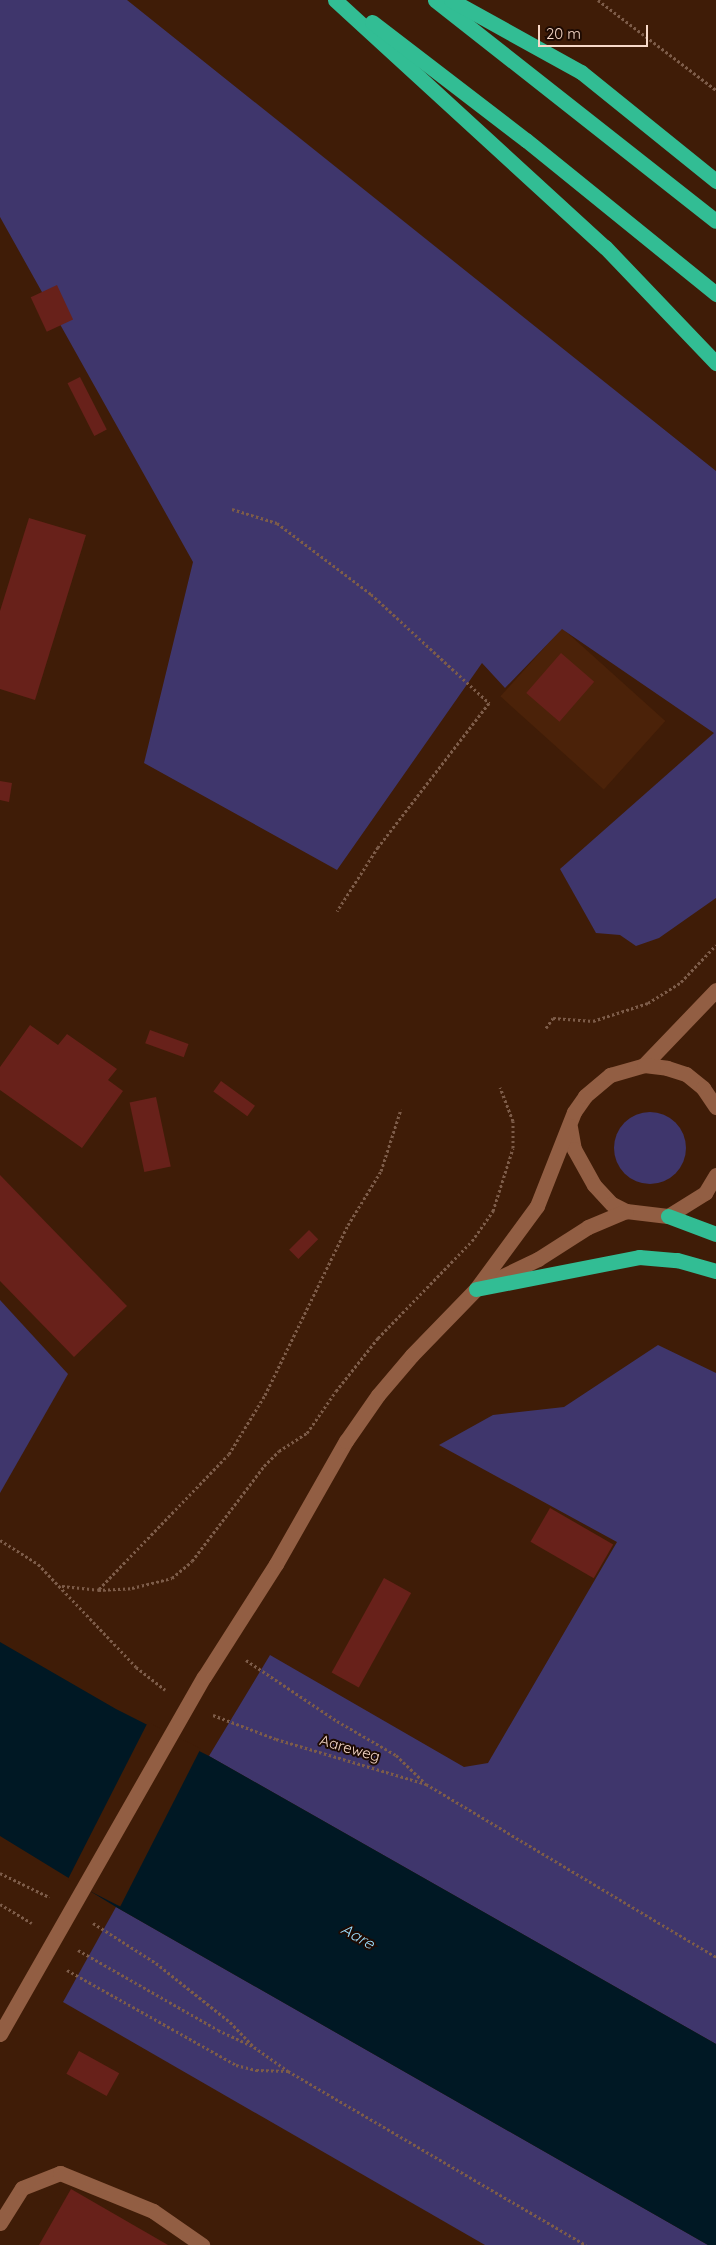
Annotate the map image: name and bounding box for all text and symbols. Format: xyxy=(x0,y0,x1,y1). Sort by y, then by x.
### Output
scale bar xyxy=(541,15,651,47)
text: 20 m xyxy=(546,24,581,43)
street label: Aareweg xyxy=(318,1731,382,1765)
water label: Aare xyxy=(338,1919,378,1953)

